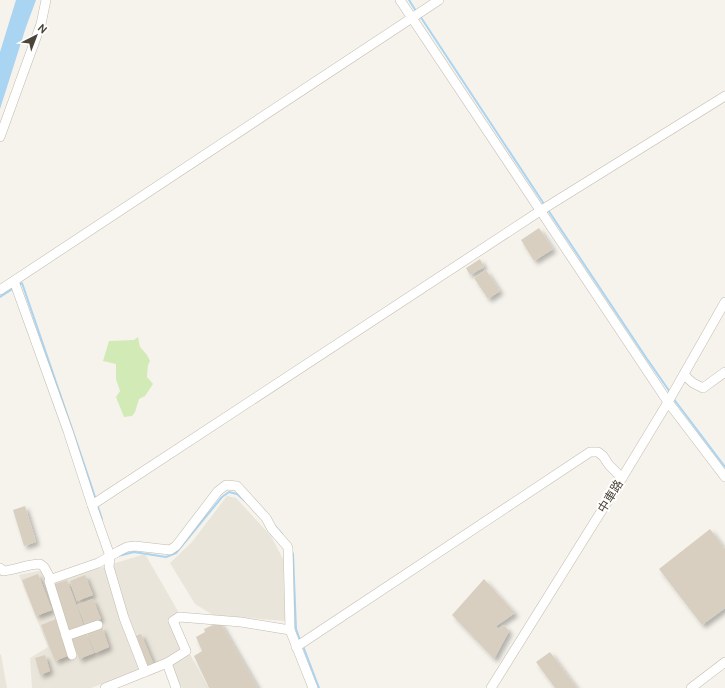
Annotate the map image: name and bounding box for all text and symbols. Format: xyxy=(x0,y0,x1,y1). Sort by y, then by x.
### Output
north arrow xyxy=(16,16,56,56)
text: N xyxy=(35,21,50,36)
street label: 中車路 xyxy=(594,477,626,515)

